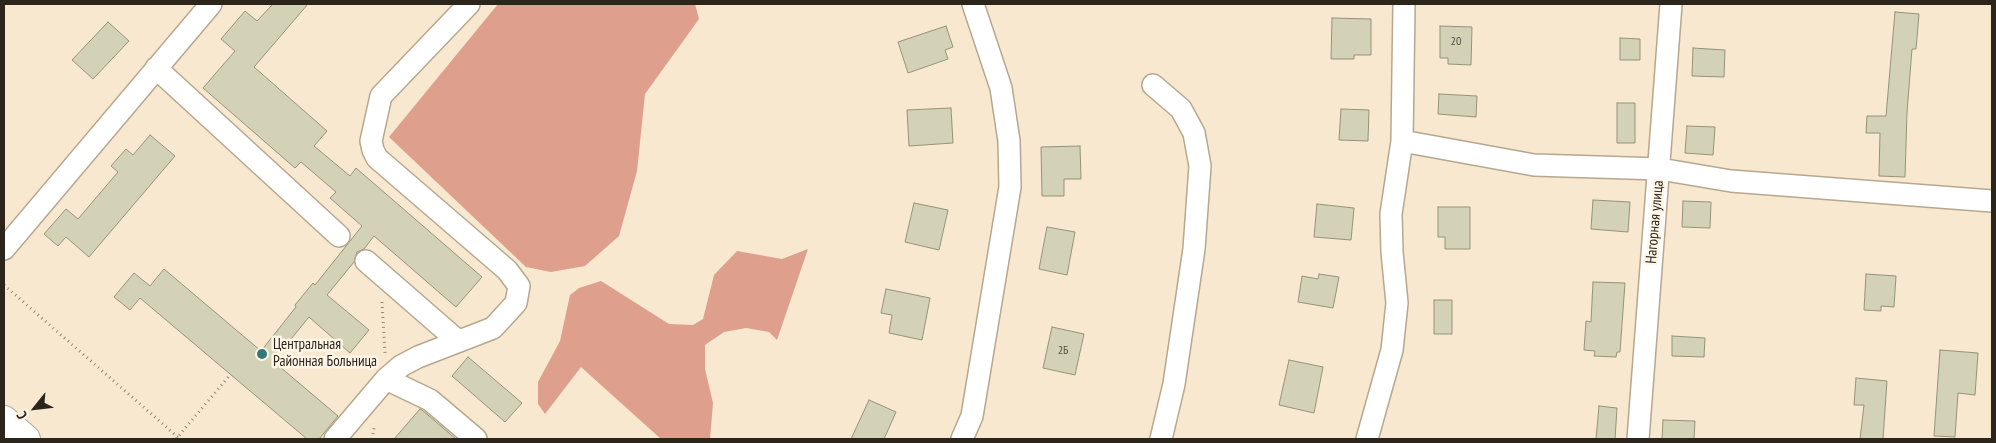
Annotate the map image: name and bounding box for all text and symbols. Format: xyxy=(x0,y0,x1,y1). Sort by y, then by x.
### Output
house number: 20 xyxy=(1451,35,1461,49)
street label: Нагорная улица xyxy=(1642,180,1668,264)
place label: Центральная Районная Больница xyxy=(273,336,377,371)
house number: 2Б xyxy=(1058,344,1068,358)
marker: Центральная Районная Больница xyxy=(255,347,269,361)
north arrow xyxy=(10,383,60,433)
text: С xyxy=(12,408,31,422)

